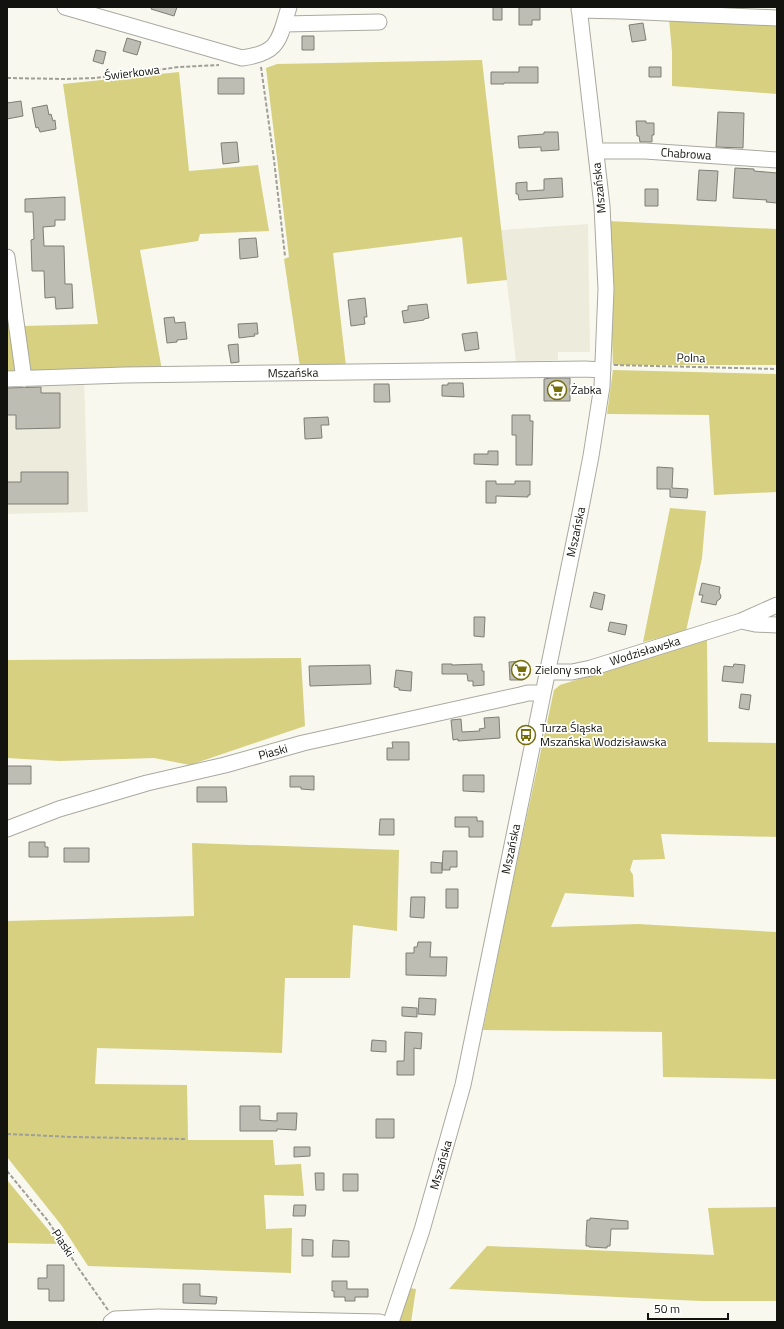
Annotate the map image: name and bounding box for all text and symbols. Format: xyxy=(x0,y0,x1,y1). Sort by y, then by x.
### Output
street label: Świerkowa xyxy=(103,60,161,85)
street label: Chabrowa xyxy=(660,142,712,165)
street label: Mszańska xyxy=(586,162,611,214)
street label: Polna xyxy=(677,348,705,367)
street label: Mszańska xyxy=(267,363,319,382)
supermarket icon: Żabka xyxy=(546,379,568,401)
place label: Żabka xyxy=(571,380,601,399)
street label: Mszańska xyxy=(561,505,590,559)
street label: Wodzisławska xyxy=(607,631,682,670)
supermarket icon: Zielony smok xyxy=(510,659,532,681)
place label: Zielony smok xyxy=(535,660,602,679)
place label: Turza Śląska Mszańska Wodzisławska xyxy=(540,718,666,751)
bus stop icon: Turza Śląska Mszańska Wodzisławska xyxy=(515,724,537,746)
street label: Piaski xyxy=(256,738,290,765)
street label: Mszańska xyxy=(496,822,525,876)
street label: Mszańska xyxy=(424,1138,457,1192)
street label: Piaski xyxy=(47,1225,79,1260)
scale bar xyxy=(648,1295,728,1321)
text: 50 m xyxy=(654,1299,680,1318)

